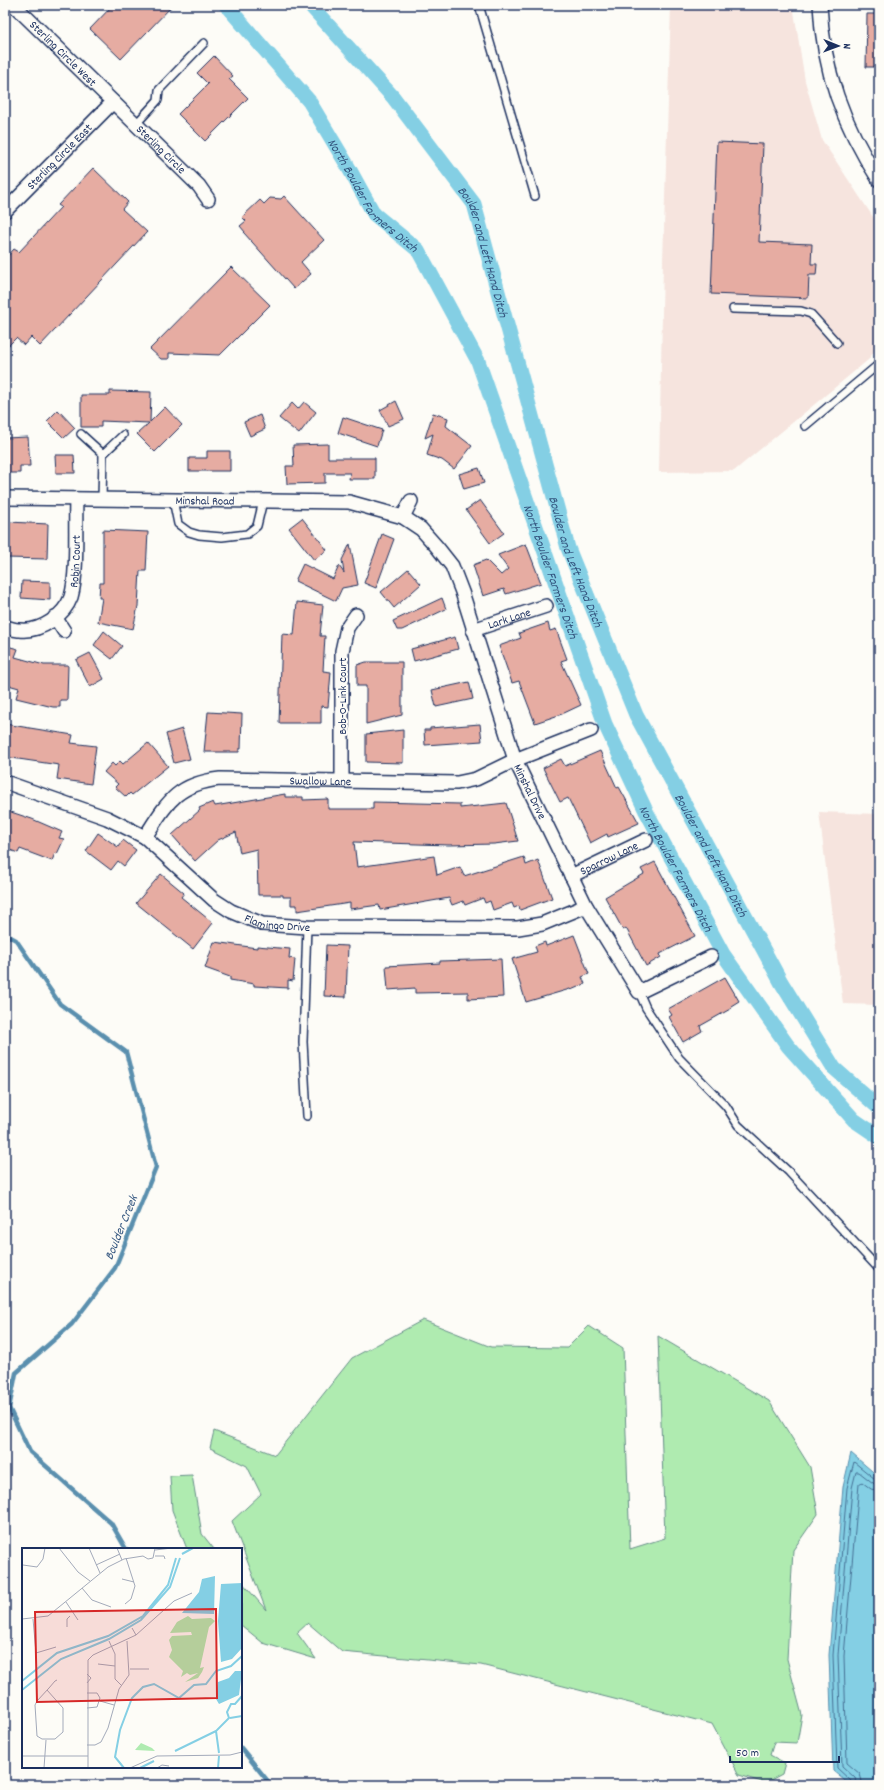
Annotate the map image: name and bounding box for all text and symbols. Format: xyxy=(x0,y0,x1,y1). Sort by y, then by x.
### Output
street label: Sterling Circle West xyxy=(25,17,100,92)
north arrow xyxy=(818,26,858,66)
text: N xyxy=(838,43,854,50)
street label: Sterling Circle East xyxy=(24,120,97,194)
street label: Sterling Circle xyxy=(132,122,189,178)
water label: North Boulder Farmers Ditch xyxy=(322,136,422,259)
water label: Boulder and Left Hand Ditch xyxy=(452,183,512,321)
street label: Minshal Road xyxy=(175,493,235,511)
water label: Boulder and Left Hand Ditch xyxy=(542,494,607,632)
water label: North Boulder Farmers Ditch xyxy=(517,502,582,643)
street label: Robin Court xyxy=(66,534,86,589)
street label: Lark Lane xyxy=(486,605,533,635)
street label: Bob-O-Link Court xyxy=(335,657,352,734)
street label: Minshal Drive xyxy=(508,762,550,823)
street label: Swallow Lane xyxy=(289,773,351,791)
water label: Boulder and Left Hand Ditch xyxy=(668,791,751,922)
water label: North Boulder Farmers Ditch xyxy=(633,803,717,937)
street label: Sparrow Lane xyxy=(578,838,641,880)
street label: Flamingo Drive xyxy=(241,911,310,937)
water label: Boulder Creek xyxy=(101,1191,145,1263)
inset map xyxy=(22,1548,242,1768)
scale bar xyxy=(730,1738,839,1764)
text: 50 m xyxy=(736,1745,759,1762)

